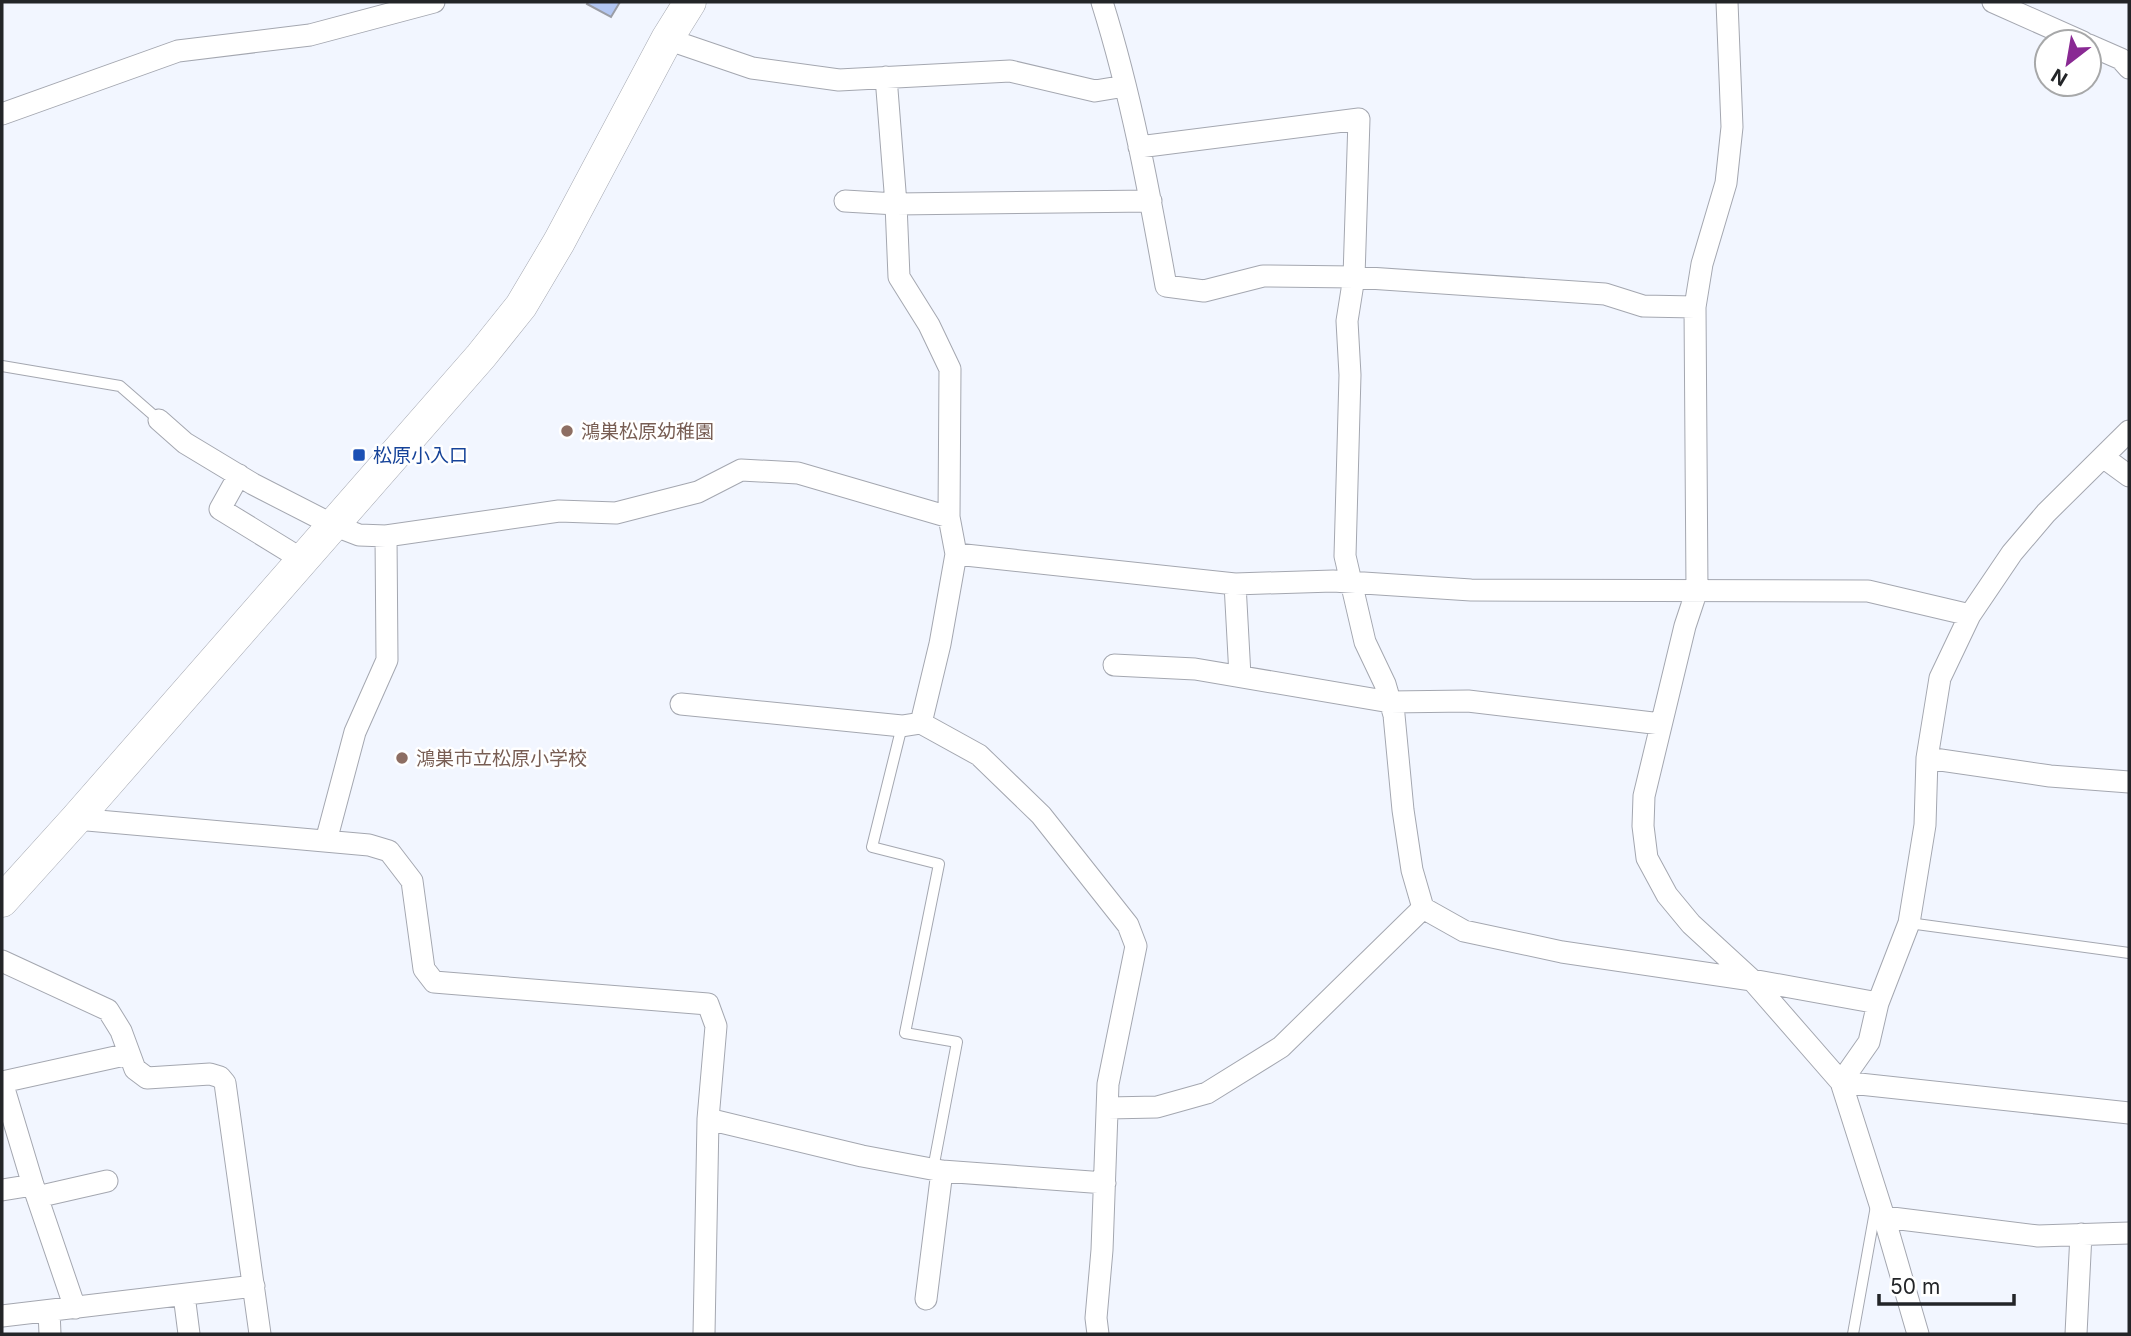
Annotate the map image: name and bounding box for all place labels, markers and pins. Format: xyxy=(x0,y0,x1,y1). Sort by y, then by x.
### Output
place label: 鴻巣松原幼稚園 xyxy=(581,420,714,443)
marker: 鴻巣松原幼稚園 xyxy=(559,423,575,439)
place label: 松原小入口 xyxy=(373,444,468,467)
marker: 松原小入口 xyxy=(351,447,367,463)
place label: 鴻巣市立松原小学校 xyxy=(416,747,587,770)
marker: 鴻巣市立松原小学校 xyxy=(394,750,410,766)

